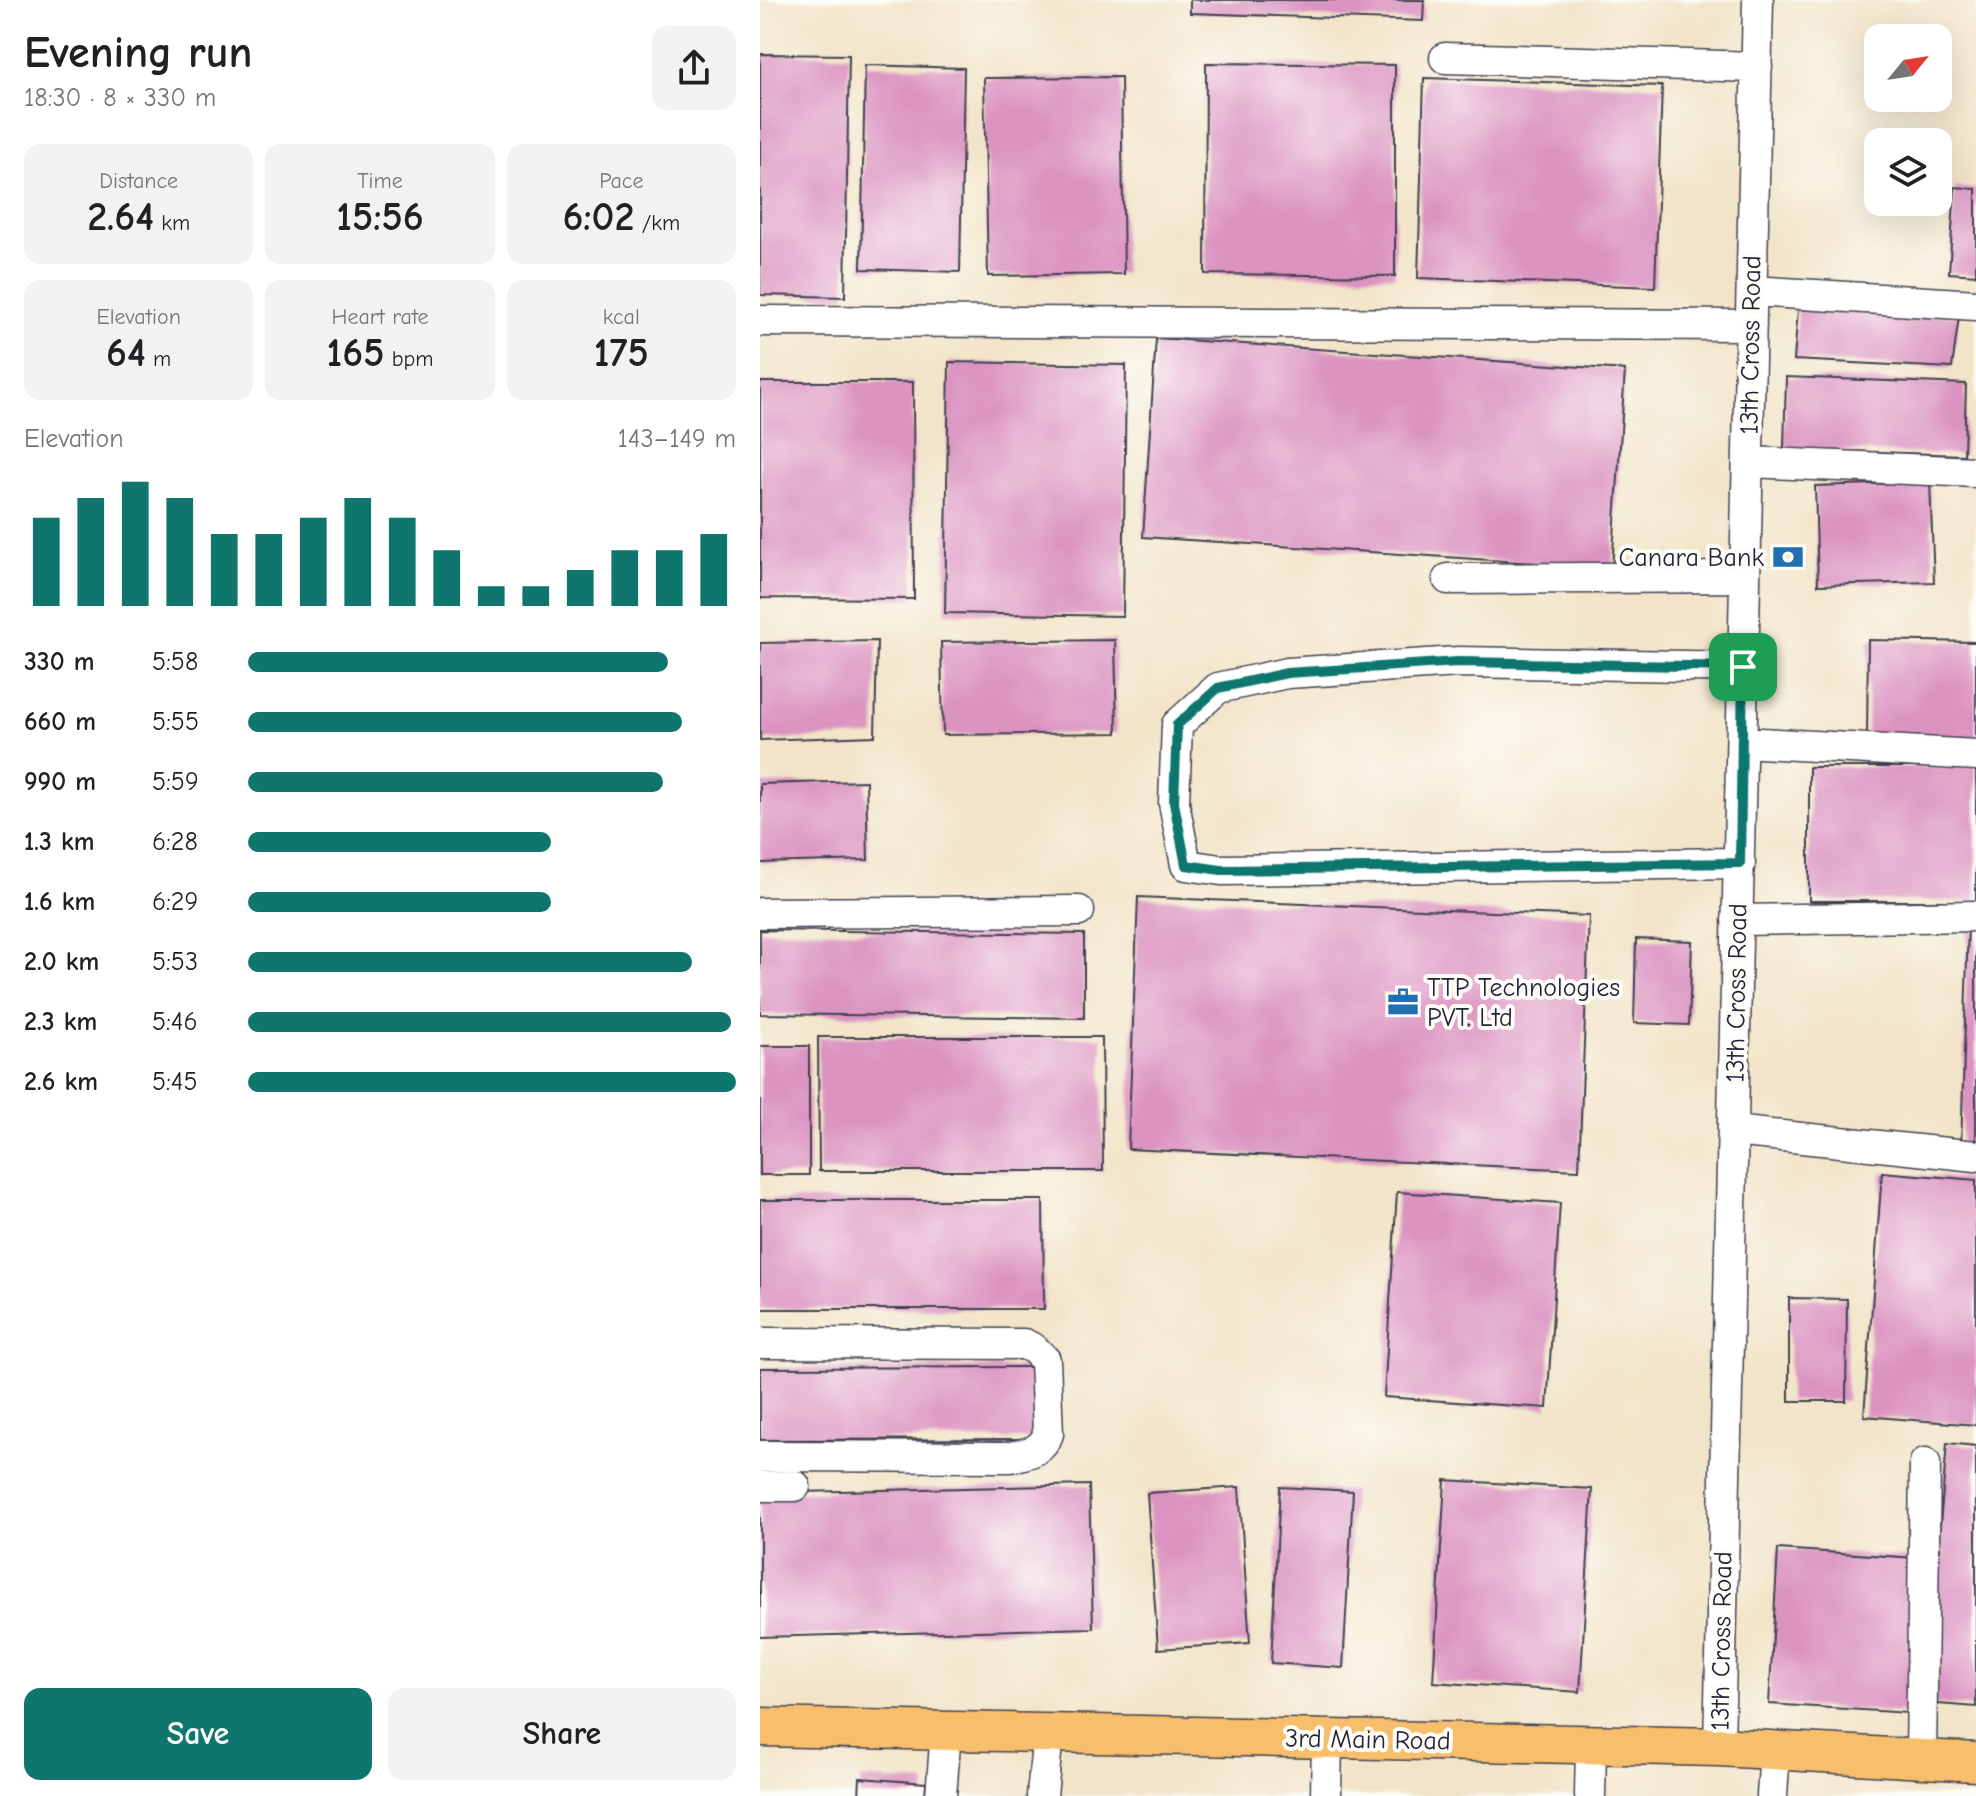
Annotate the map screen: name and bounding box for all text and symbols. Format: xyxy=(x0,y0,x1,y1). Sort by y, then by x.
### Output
north arrow xyxy=(1864,24,1952,112)
map controls xyxy=(1864,24,1952,216)
button: share xyxy=(652,26,736,110)
text: Evening run xyxy=(24,27,252,78)
text: 18:30 · 8 × 330 m xyxy=(24,83,216,113)
button: layers xyxy=(1864,128,1952,216)
text: Distance xyxy=(99,168,178,194)
text: Time xyxy=(357,168,403,194)
text: Pace xyxy=(599,168,644,194)
text: 2.64 xyxy=(87,194,154,240)
text: 15:56 xyxy=(336,194,424,240)
text: 6:02 xyxy=(562,194,634,240)
text: km xyxy=(154,210,190,236)
text: /km xyxy=(634,210,680,236)
street label: 13th Cross Road xyxy=(1734,255,1768,435)
text: Elevation xyxy=(97,304,181,330)
text: Heart rate xyxy=(331,304,428,330)
text: kcal xyxy=(603,304,640,330)
text: 64 xyxy=(106,330,146,376)
text: 165 xyxy=(327,330,384,376)
text: 175 xyxy=(594,330,649,376)
text: m xyxy=(146,346,171,372)
text: bpm xyxy=(384,346,433,372)
text: Elevation xyxy=(24,424,124,454)
text: 143–149 m xyxy=(618,424,736,454)
bank icon: Canara Bank xyxy=(1771,540,1805,574)
place label: Canara Bank xyxy=(1618,543,1764,573)
pin xyxy=(1709,633,1777,701)
icon: arrive xyxy=(1721,645,1765,689)
text: 330 m xyxy=(24,647,94,677)
text: 5:58 xyxy=(152,647,198,677)
text: 660 m xyxy=(24,707,96,737)
text: 5:55 xyxy=(152,707,199,737)
text: 990 m xyxy=(24,767,96,797)
text: 5:59 xyxy=(152,767,199,797)
text: 1.3 km xyxy=(24,827,94,857)
text: 6:28 xyxy=(152,827,198,857)
text: 1.6 km xyxy=(24,887,95,917)
text: 6:29 xyxy=(152,887,198,917)
street label: 13th Cross Road xyxy=(1720,903,1754,1083)
text: 2.0 km xyxy=(24,947,99,977)
text: 5:53 xyxy=(152,947,198,977)
place label: TTP Technologies PVT. Ltd xyxy=(1427,973,1620,1033)
office icon: TTP Technologies PVT. Ltd xyxy=(1386,985,1420,1019)
text: 2.3 km xyxy=(24,1007,97,1037)
text: 5:46 xyxy=(152,1007,197,1037)
text: 2.6 km xyxy=(24,1067,98,1097)
text: 5:45 xyxy=(152,1067,197,1097)
street label: 13th Cross Road xyxy=(1705,1551,1739,1731)
button: Save xyxy=(24,1688,372,1780)
button: Share xyxy=(388,1688,736,1780)
street label: 3rd Main Road xyxy=(1285,1724,1451,1756)

